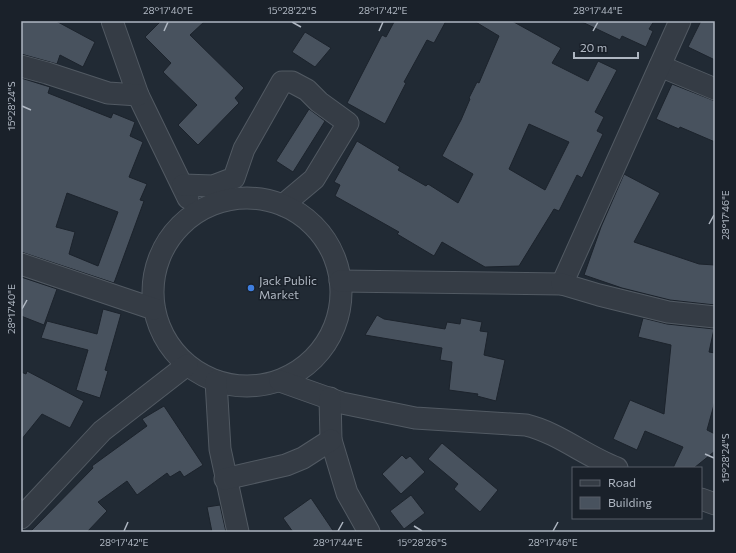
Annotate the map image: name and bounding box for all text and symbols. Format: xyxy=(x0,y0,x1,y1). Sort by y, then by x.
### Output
text: 28°17'40"E xyxy=(143,4,193,16)
text: 15°28'22"S xyxy=(267,4,317,16)
text: 28°17'42"E xyxy=(359,4,408,16)
text: 28°17'44"E xyxy=(573,4,623,16)
scale bar xyxy=(574,34,638,60)
text: 20 m xyxy=(580,40,607,54)
text: 15°28'24"S xyxy=(5,81,17,131)
text: 28°17'46"E xyxy=(719,190,731,240)
place label: Jack Public Market xyxy=(259,273,317,301)
marker: Jack Public Market xyxy=(246,283,256,293)
text: 28°17'40"E xyxy=(5,284,17,334)
text: 15°28'24"S xyxy=(719,433,731,483)
legend xyxy=(572,467,702,519)
text: Road xyxy=(608,475,636,489)
text: Building xyxy=(608,495,652,509)
text: 28°17'42"E xyxy=(100,536,149,548)
text: 28°17'44"E xyxy=(313,536,363,548)
text: 15°28'26"S xyxy=(397,536,447,548)
text: 28°17'46"E xyxy=(528,536,578,548)

